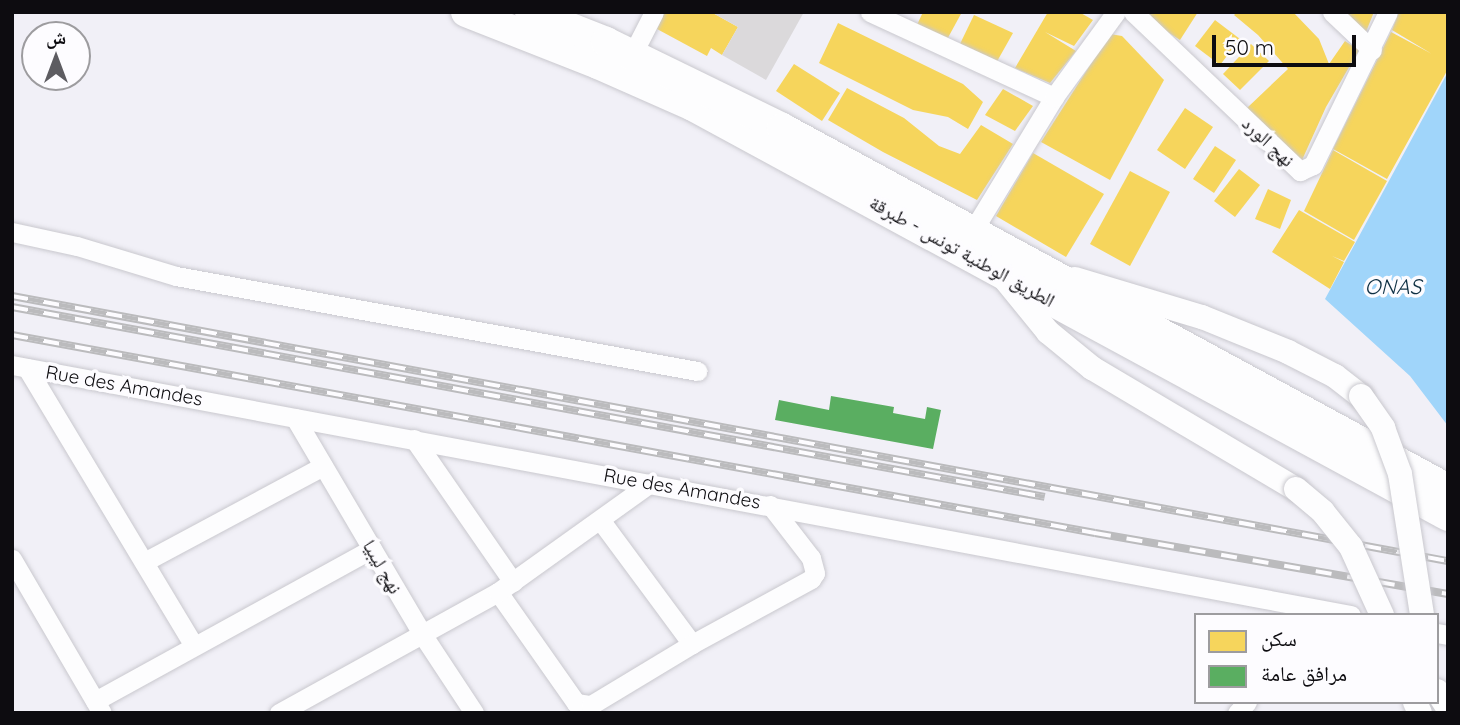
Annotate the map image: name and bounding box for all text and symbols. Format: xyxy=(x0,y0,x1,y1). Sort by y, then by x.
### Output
north arrow xyxy=(21,21,91,91)
scale bar xyxy=(1215,21,1358,65)
text: ش xyxy=(46,25,66,49)
text: 50 m xyxy=(1225,34,1274,60)
street label: نهج الورد xyxy=(1237,112,1299,172)
street label: الطريق الوطنية تونس - طبرقة xyxy=(865,192,1059,312)
water label: ONAS xyxy=(1365,273,1421,299)
street label: Rue des Amandes xyxy=(44,361,204,411)
street label: Rue des Amandes xyxy=(602,464,762,514)
street label: نهج ليبيا xyxy=(358,536,406,598)
legend xyxy=(1194,613,1439,704)
text: سكن xyxy=(1261,625,1297,651)
text: مرافق عامة xyxy=(1261,660,1347,686)

